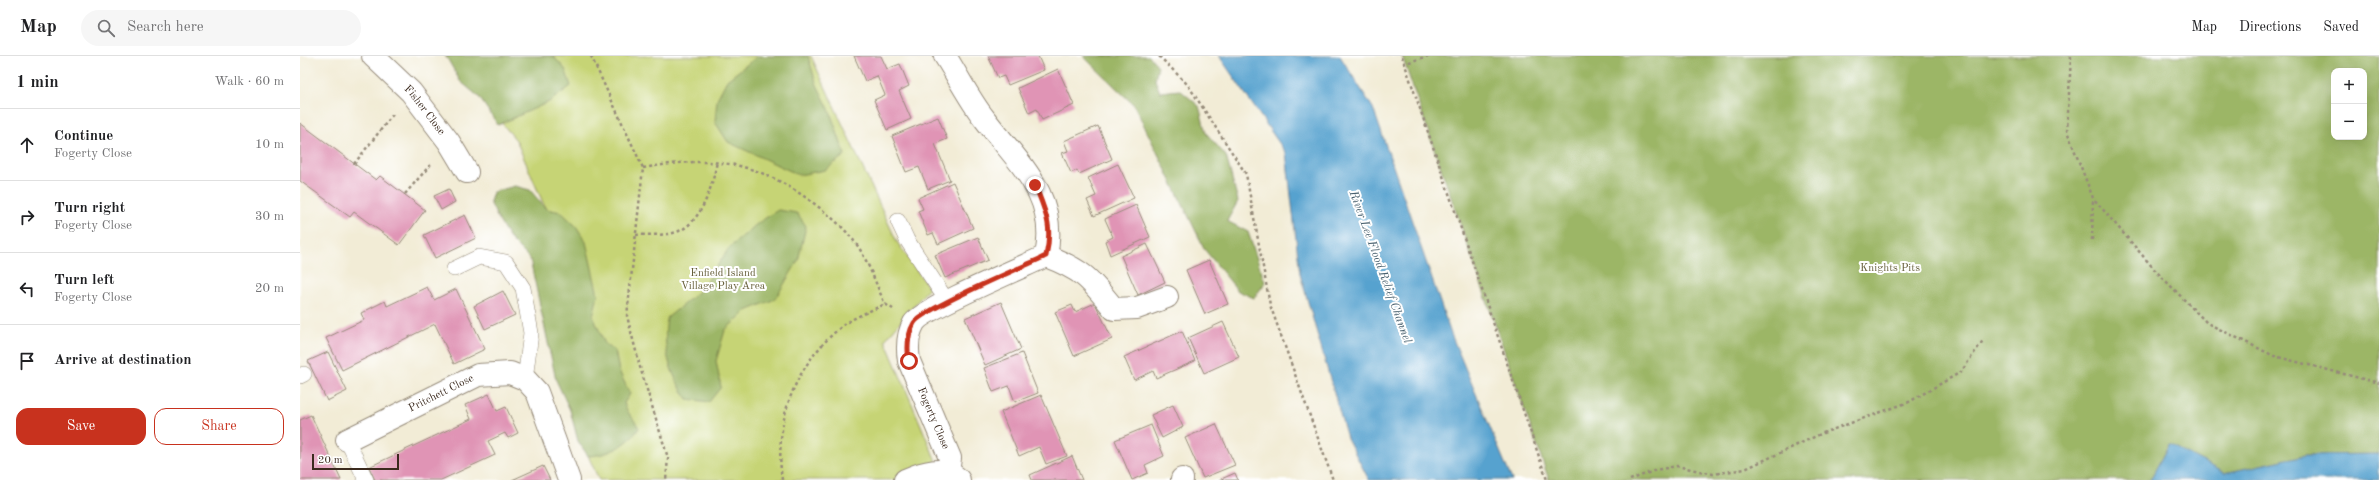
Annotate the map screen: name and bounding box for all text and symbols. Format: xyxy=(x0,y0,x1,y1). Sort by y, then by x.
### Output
search box xyxy=(81,10,361,46)
icon: search xyxy=(95,17,117,39)
text: Map xyxy=(20,18,57,37)
text: Search here xyxy=(127,20,204,35)
text: Map xyxy=(2191,20,2217,34)
text: Directions xyxy=(2239,20,2301,34)
text: Saved xyxy=(2323,20,2359,34)
map controls xyxy=(2331,68,2367,140)
button: + xyxy=(2331,68,2367,104)
text: 1 min xyxy=(16,74,59,91)
text: Walk · 60 m xyxy=(215,75,284,88)
street label: Fisher Close xyxy=(402,83,447,137)
button: − xyxy=(2331,104,2367,140)
text: Continue xyxy=(54,129,113,144)
icon: ahead xyxy=(16,134,38,156)
text: 10 m xyxy=(255,138,284,151)
text: Fogerty Close xyxy=(54,147,132,160)
route end xyxy=(1026,176,1044,194)
water label: River Lee Flood Relief Channel xyxy=(1346,188,1413,345)
text: Turn right xyxy=(54,201,125,216)
icon: right xyxy=(16,206,38,228)
text: 30 m xyxy=(255,210,284,223)
text: Fogerty Close xyxy=(54,219,132,232)
park label: Knights Pits xyxy=(1860,263,1920,274)
park label: Enfield Island Village Play Area xyxy=(681,268,766,292)
text: Turn left xyxy=(54,273,114,288)
icon: left xyxy=(16,278,38,300)
text: 20 m xyxy=(255,282,284,295)
text: Fogerty Close xyxy=(54,291,132,304)
icon: arrive xyxy=(16,350,38,372)
route start xyxy=(900,352,918,370)
text: Arrive at destination xyxy=(54,353,192,368)
street label: Pritchett Close xyxy=(407,373,475,414)
street label: Fogerty Close xyxy=(915,386,951,451)
button: Save xyxy=(16,408,146,445)
button: Share xyxy=(154,408,284,445)
scale bar xyxy=(312,452,399,471)
text: 20 m xyxy=(318,455,343,466)

